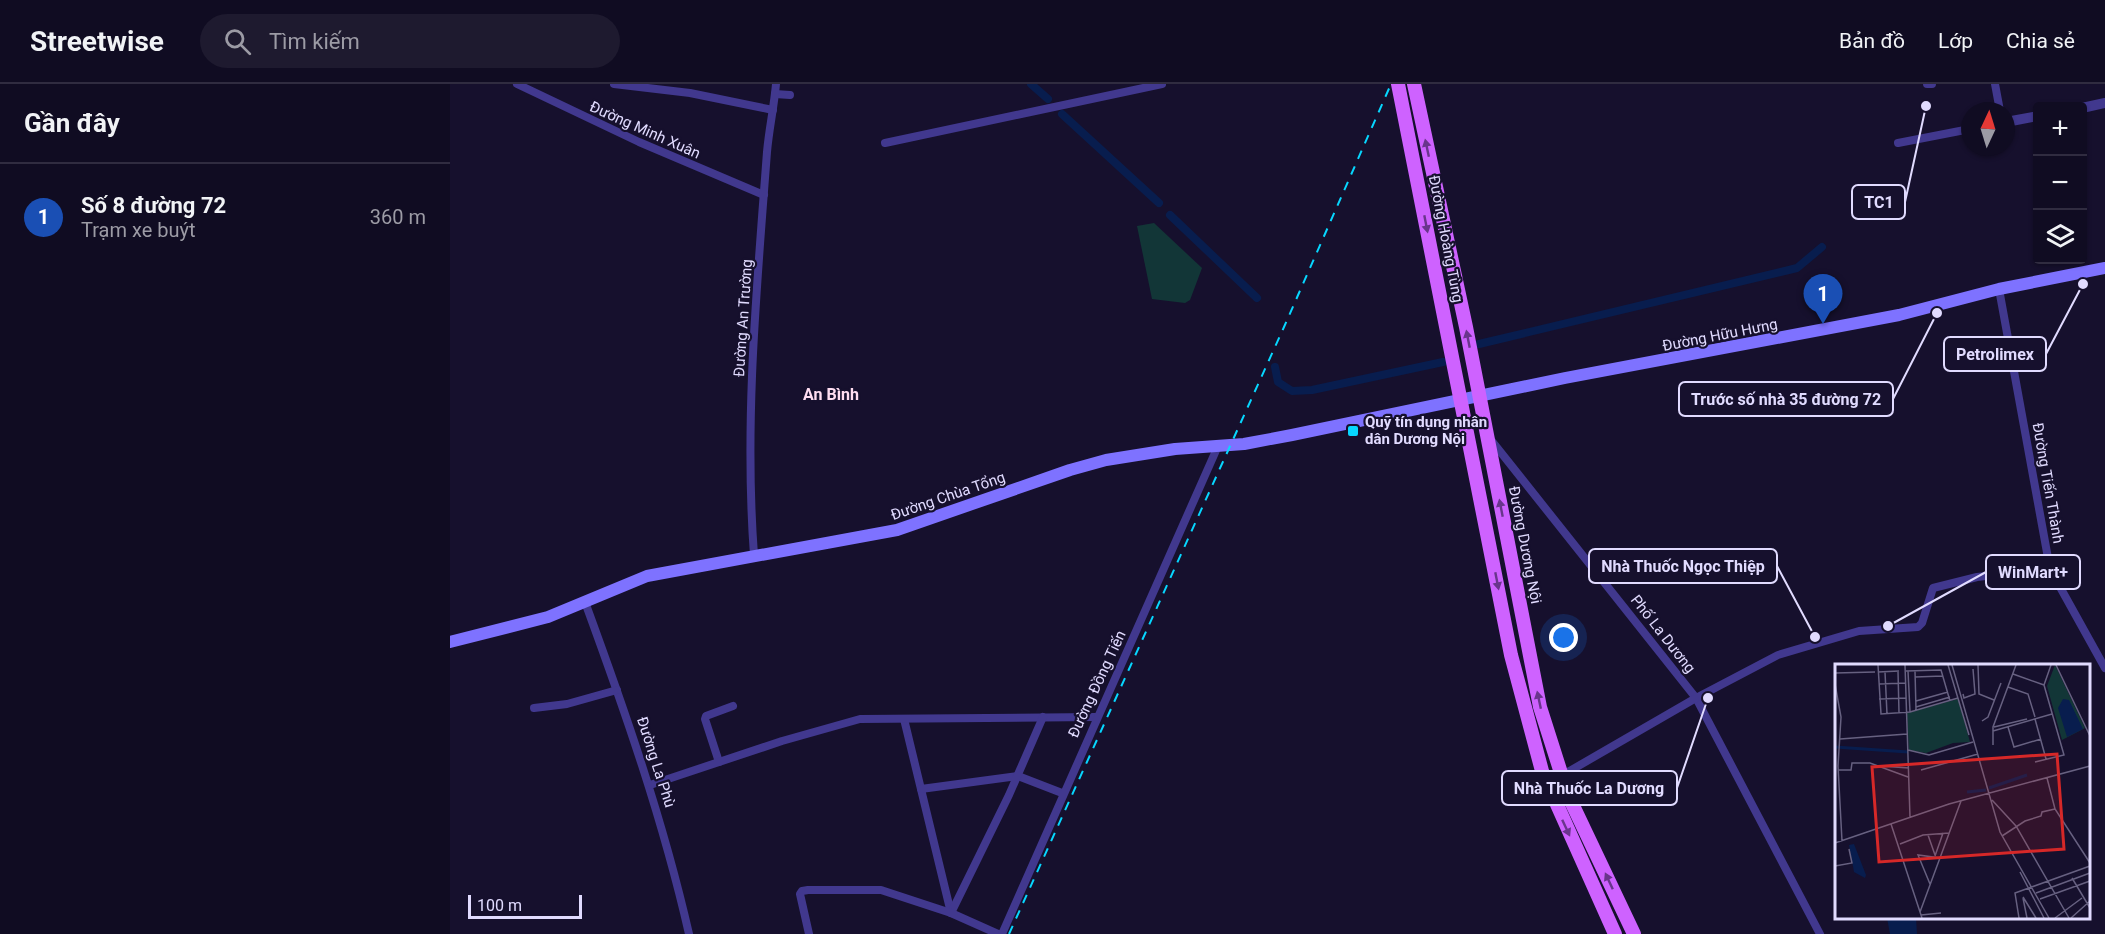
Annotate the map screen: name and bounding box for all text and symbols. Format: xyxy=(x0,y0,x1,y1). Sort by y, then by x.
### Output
search box xyxy=(200,14,620,68)
text: Streetwise xyxy=(30,25,164,58)
icon: search xyxy=(221,25,254,58)
text: Tìm kiếm xyxy=(269,29,360,54)
text: Bản đồ xyxy=(1839,29,1905,53)
text: Lớp xyxy=(1938,29,1973,53)
text: Chia sẻ xyxy=(2006,29,2075,53)
street label: Đường Minh Xuân xyxy=(587,98,703,162)
north arrow xyxy=(1961,102,2015,156)
map controls xyxy=(2033,102,2087,264)
button: + xyxy=(2033,102,2087,156)
text: Gần đây xyxy=(24,108,120,138)
one-way arrow xyxy=(1422,139,1432,157)
button: − xyxy=(2033,156,2087,210)
street label: Đường Hoàng Tùng xyxy=(1425,174,1467,304)
callout: TC1 xyxy=(1852,185,1905,219)
text: Số 8 đường 72 xyxy=(81,193,226,218)
text: TC1 xyxy=(1864,193,1894,212)
text: 1 xyxy=(38,205,49,229)
text: 360 m xyxy=(370,205,426,229)
button: layers xyxy=(2033,210,2087,264)
one-way arrow xyxy=(1422,214,1431,233)
text: Trạm xe buýt xyxy=(81,218,196,242)
street label: Đường An Trường xyxy=(730,259,756,377)
pin: 1 xyxy=(1804,274,1842,324)
street label: Đường Hữu Hưng xyxy=(1661,315,1779,355)
one-way arrow xyxy=(1463,329,1472,348)
callout: Petrolimex xyxy=(1944,337,2046,371)
text: Petrolimex xyxy=(1956,345,2035,364)
callout: Trước số nhà 35 đường 72 xyxy=(1679,382,1893,416)
district label: An Bình xyxy=(803,385,859,404)
text: Trước số nhà 35 đường 72 xyxy=(1691,390,1881,409)
place label: Quỹ tín dụng nhân dân Dương Nội xyxy=(1365,413,1487,448)
street label: Đường Tiến Thành xyxy=(2029,421,2067,545)
marker: Quỹ tín dụng nhân dân Dương Nội xyxy=(1346,424,1360,438)
street label: Đường Chùa Tổng xyxy=(888,468,1008,524)
street label: Đường Dương Nội xyxy=(1505,485,1545,605)
one-way arrow xyxy=(1496,499,1505,518)
callout: Nhà Thuốc Ngọc Thiệp xyxy=(1589,549,1777,583)
callout: WinMart+ xyxy=(1986,555,2080,589)
text: Nhà Thuốc Ngọc Thiệp xyxy=(1601,557,1765,576)
text: WinMart+ xyxy=(1998,563,2068,582)
one-way arrow xyxy=(1493,571,1502,590)
street label: Phố La Dương xyxy=(1627,591,1699,677)
your location xyxy=(1549,623,1578,652)
street label: Đường Đồng Tiến xyxy=(1064,628,1130,740)
inset map xyxy=(1835,664,2090,919)
one-way arrow xyxy=(1534,690,1543,709)
street label: Đường La Phù xyxy=(633,714,679,810)
callout: Nhà Thuốc La Dương xyxy=(1502,771,1677,805)
text: Nhà Thuốc La Dương xyxy=(1514,779,1664,798)
one-way arrow xyxy=(1562,820,1571,837)
one-way arrow xyxy=(1604,873,1613,890)
scale bar xyxy=(468,892,582,920)
text: 100 m xyxy=(477,896,522,915)

